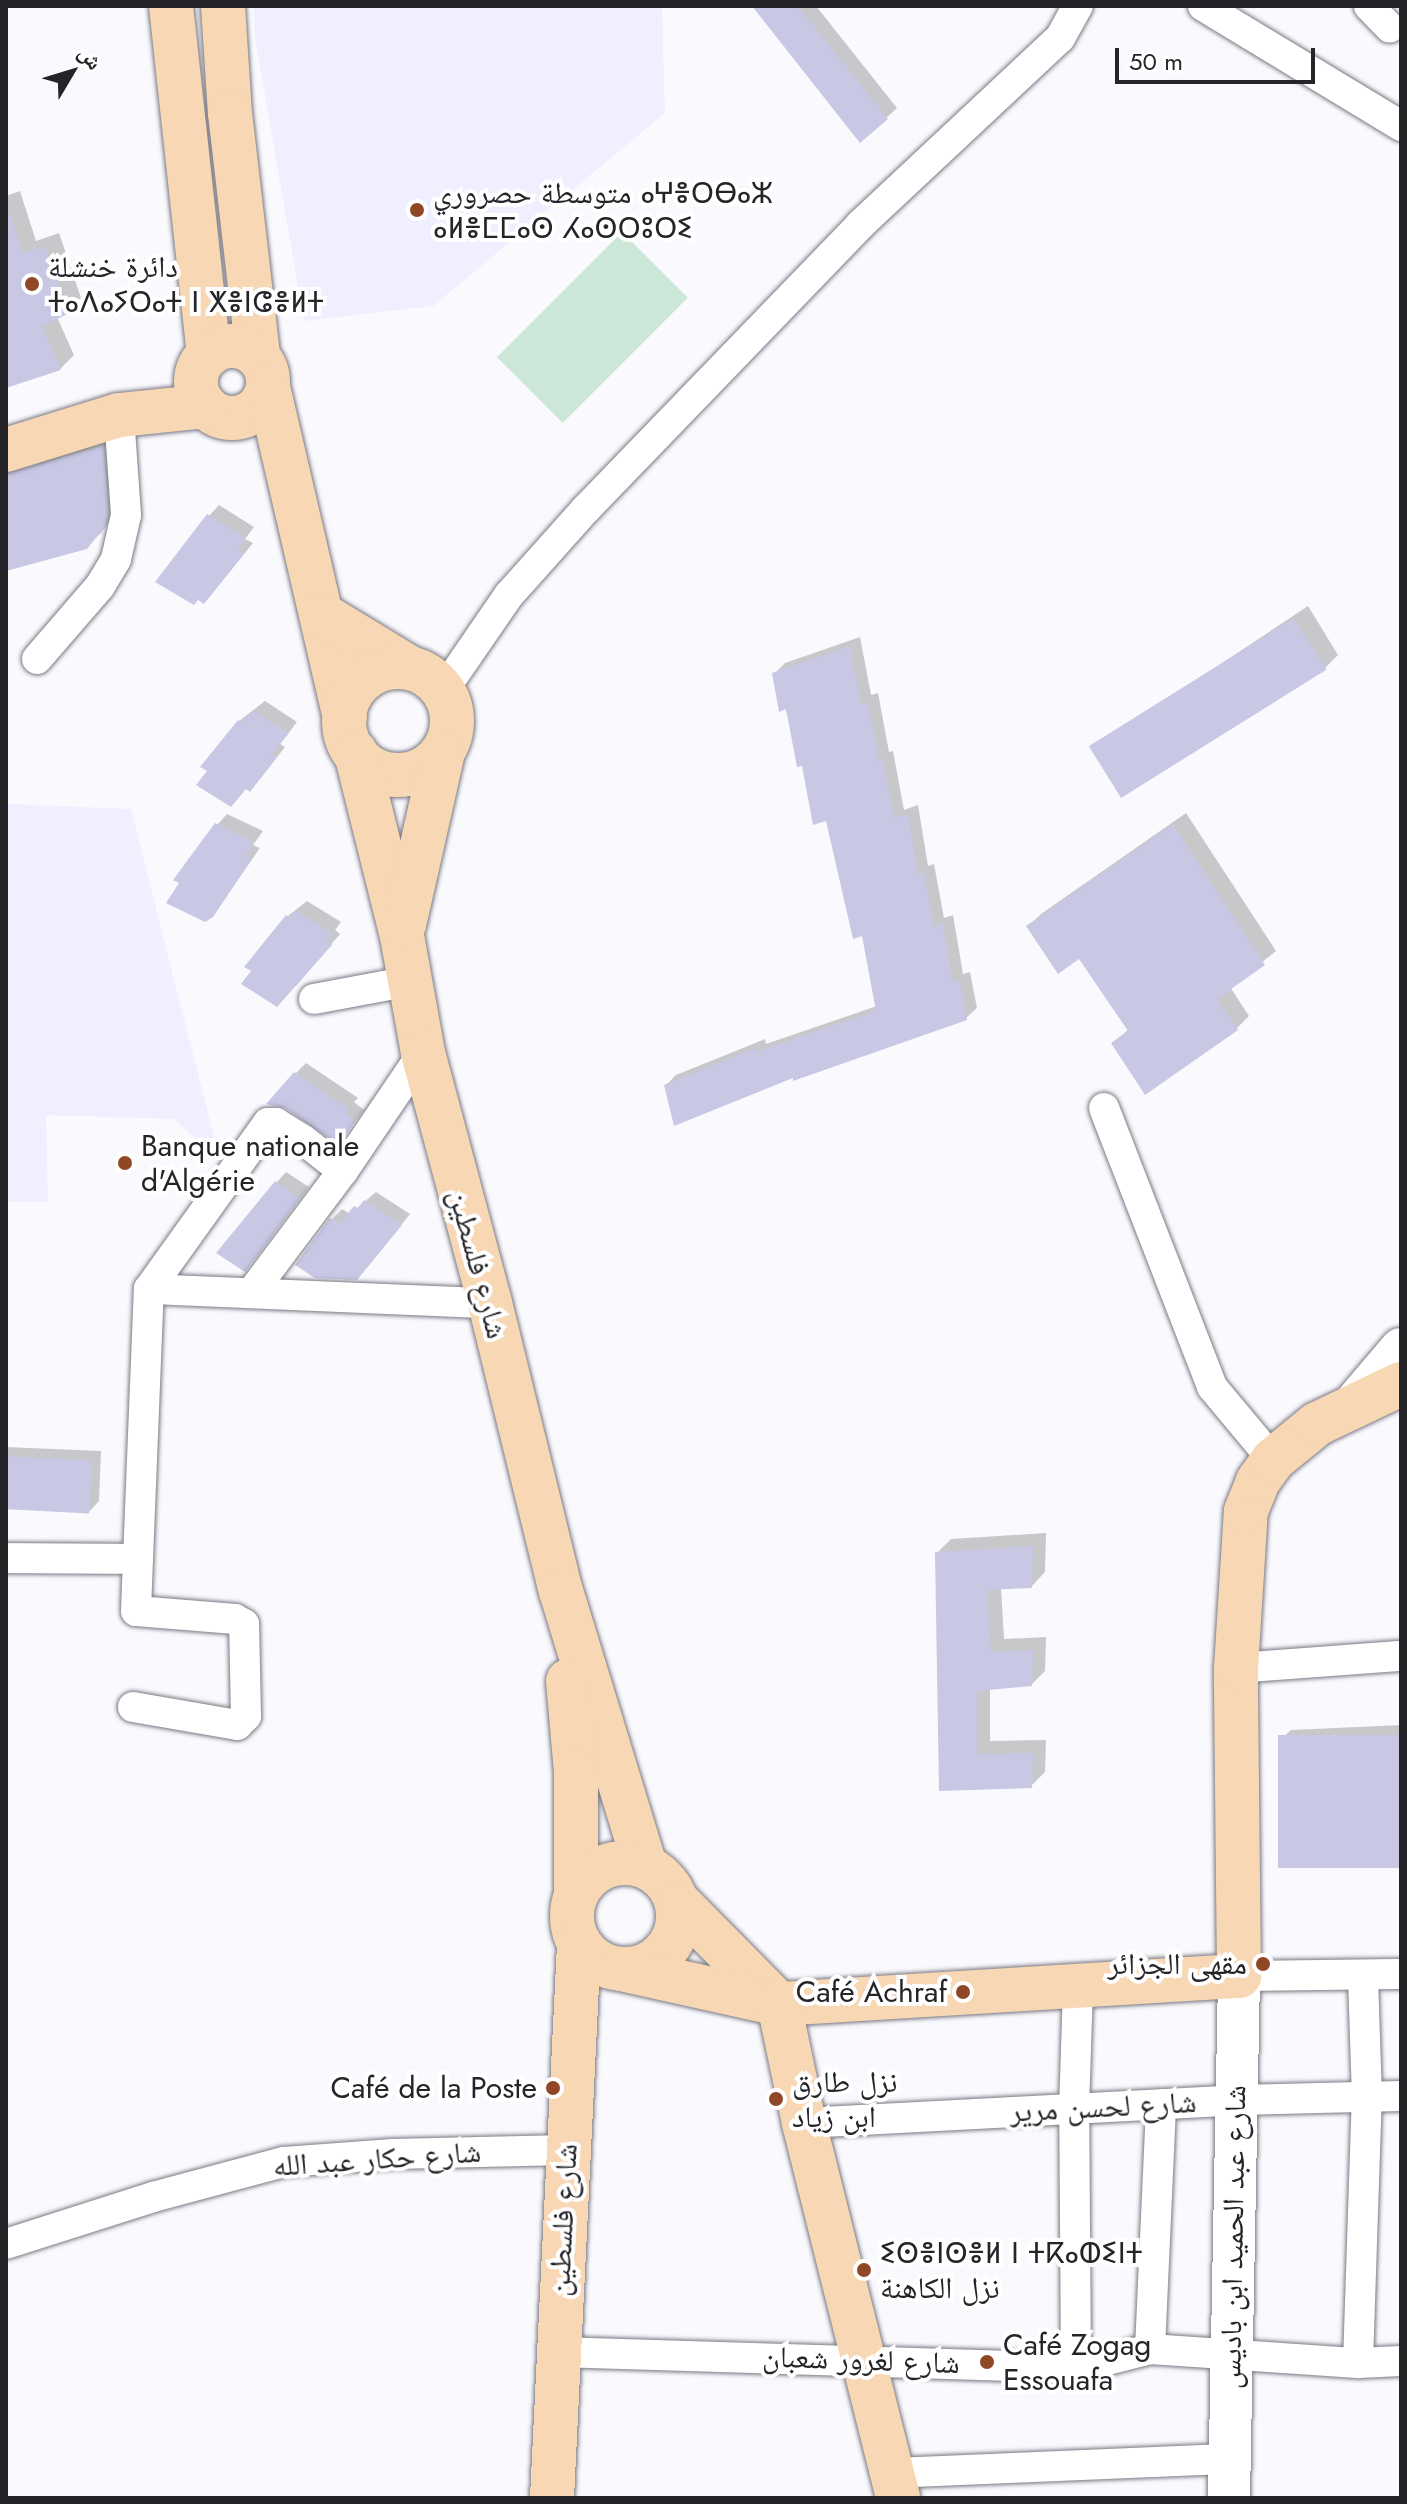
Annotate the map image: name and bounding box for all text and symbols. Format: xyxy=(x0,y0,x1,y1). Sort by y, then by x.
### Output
north arrow xyxy=(32,32,112,112)
scale bar xyxy=(1119,32,1319,82)
text: ش xyxy=(71,38,111,76)
text: 50 m xyxy=(1129,44,1183,79)
place label: متوسطة حصروري ⴰⵖⴻⵔⴱⴰⵣ ⴰⵍⴻⵎⵎⴰⵙ ⵃⴰⵙⵔⵓⵔⵉ xyxy=(433,175,773,246)
marker: متوسطة حصروري ⴰⵖⴻⵔⴱⴰⵣ ⴰⵍⴻⵎⵎⴰⵙ ⵃⴰⵙⵔⵓⵔⵉ xyxy=(408,201,426,219)
place label: دائرة خنشلة ⵜⴰⴷⴰⵢⵔⴰⵜ ⵏ ⵅⴻⵏⵛⴻⵍⵜ xyxy=(48,249,324,320)
marker: دائرة خنشلة ⵜⴰⴷⴰⵢⵔⴰⵜ ⵏ ⵅⴻⵏⵛⴻⵍⵜ xyxy=(23,275,41,293)
place label: Banque nationale d'Algérie xyxy=(141,1128,359,1198)
marker: Banque nationale d'Algérie xyxy=(116,1154,134,1172)
street label: شارع فلسطين xyxy=(441,1185,515,1343)
place label: مقهى الجزائر xyxy=(1108,1946,1247,1982)
marker: مقهى الجزائر xyxy=(1254,1955,1272,1973)
place label: Café Achraf xyxy=(796,1974,947,2010)
marker: Café Achraf xyxy=(954,1983,972,2001)
place label: نزل طارق ابن زياد xyxy=(792,2064,898,2134)
place label: Café de la Poste xyxy=(330,2070,537,2106)
marker: Café de la Poste xyxy=(544,2079,562,2097)
street label: شارع لحسن مرير xyxy=(1009,2084,1197,2130)
street label: شارع عبد الحميد ابن باديس xyxy=(1212,2085,1254,2389)
marker: نزل طارق ابن زياد xyxy=(767,2090,785,2108)
street label: شارع حكار عبد الله xyxy=(272,2134,482,2184)
street label: شارع فلسطين xyxy=(541,2143,585,2297)
place label: ⵉⵙⴻⵏⵙⴻⵍ ⵏ ⵜⴽⴰⵀⵉⵏⵜ نزل الكاهنة xyxy=(880,2235,1142,2306)
marker: ⵉⵙⴻⵏⵙⴻⵍ ⵏ ⵜⴽⴰⵀⵉⵏⵜ نزل الكاهنة xyxy=(855,2261,873,2279)
place label: Café Zogag Essouafa xyxy=(1003,2327,1151,2398)
street label: شارع لغرور شعبان xyxy=(762,2339,960,2381)
marker: Café Zogag Essouafa xyxy=(978,2353,996,2371)

